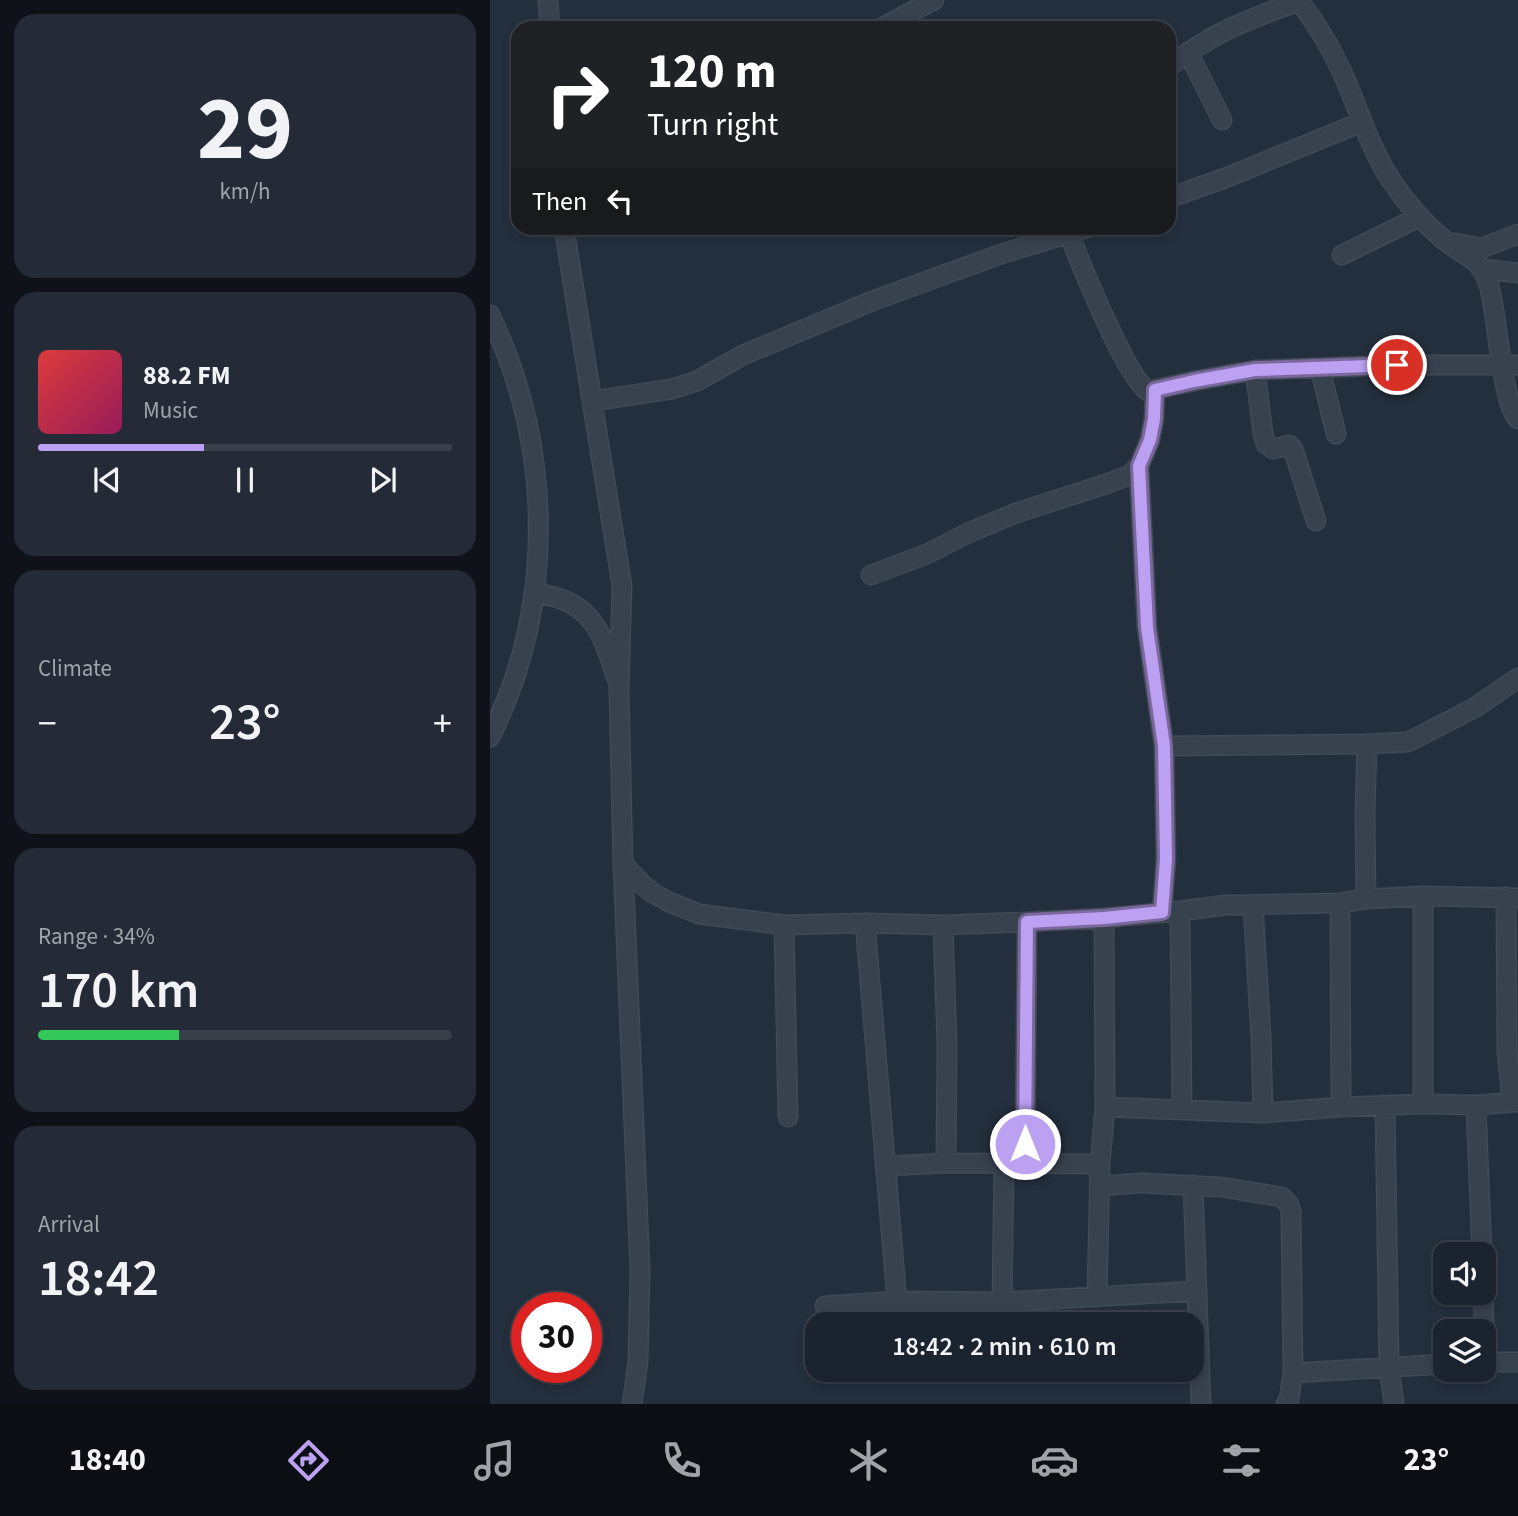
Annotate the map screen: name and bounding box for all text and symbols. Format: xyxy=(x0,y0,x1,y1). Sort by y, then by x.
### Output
text: 120 m xyxy=(647,37,776,107)
icon: right xyxy=(532,49,623,140)
text: 29 xyxy=(197,65,293,194)
text: Turn right xyxy=(647,102,778,148)
text: km/h xyxy=(219,175,271,208)
icon: left xyxy=(601,182,639,220)
text: Then xyxy=(532,183,587,220)
pin xyxy=(1367,335,1427,395)
icon: arrive xyxy=(1378,346,1416,384)
text: 88.2 FM xyxy=(143,357,231,394)
text: Music xyxy=(143,394,198,427)
icon: previous xyxy=(88,461,126,499)
icon: pause xyxy=(226,461,264,499)
icon: next xyxy=(364,461,402,499)
text: Climate xyxy=(38,652,112,685)
text: 23° xyxy=(209,686,281,760)
text: − xyxy=(38,697,57,751)
text: + xyxy=(433,697,452,751)
text: Range · 34% xyxy=(38,920,155,953)
text: 170 km xyxy=(38,954,199,1028)
position arrow xyxy=(988,1107,1062,1181)
text: Arrival xyxy=(38,1208,100,1241)
text: 18:42 xyxy=(38,1242,159,1316)
map controls xyxy=(1433,1242,1496,1382)
button: sound xyxy=(1433,1242,1496,1305)
speed limit sign: 30 xyxy=(511,1292,602,1383)
button: layers xyxy=(1433,1319,1496,1382)
text: 18:42 · 2 min · 610 m xyxy=(892,1328,1117,1365)
icon: directions xyxy=(284,1436,333,1485)
icon: music xyxy=(470,1436,519,1485)
icon: phone xyxy=(657,1436,706,1485)
icon: climate xyxy=(844,1436,893,1485)
icon: car xyxy=(1030,1436,1079,1485)
icon: filters xyxy=(1217,1436,1266,1485)
text: 18:40 xyxy=(69,1437,146,1483)
text: 23° xyxy=(1404,1437,1449,1483)

